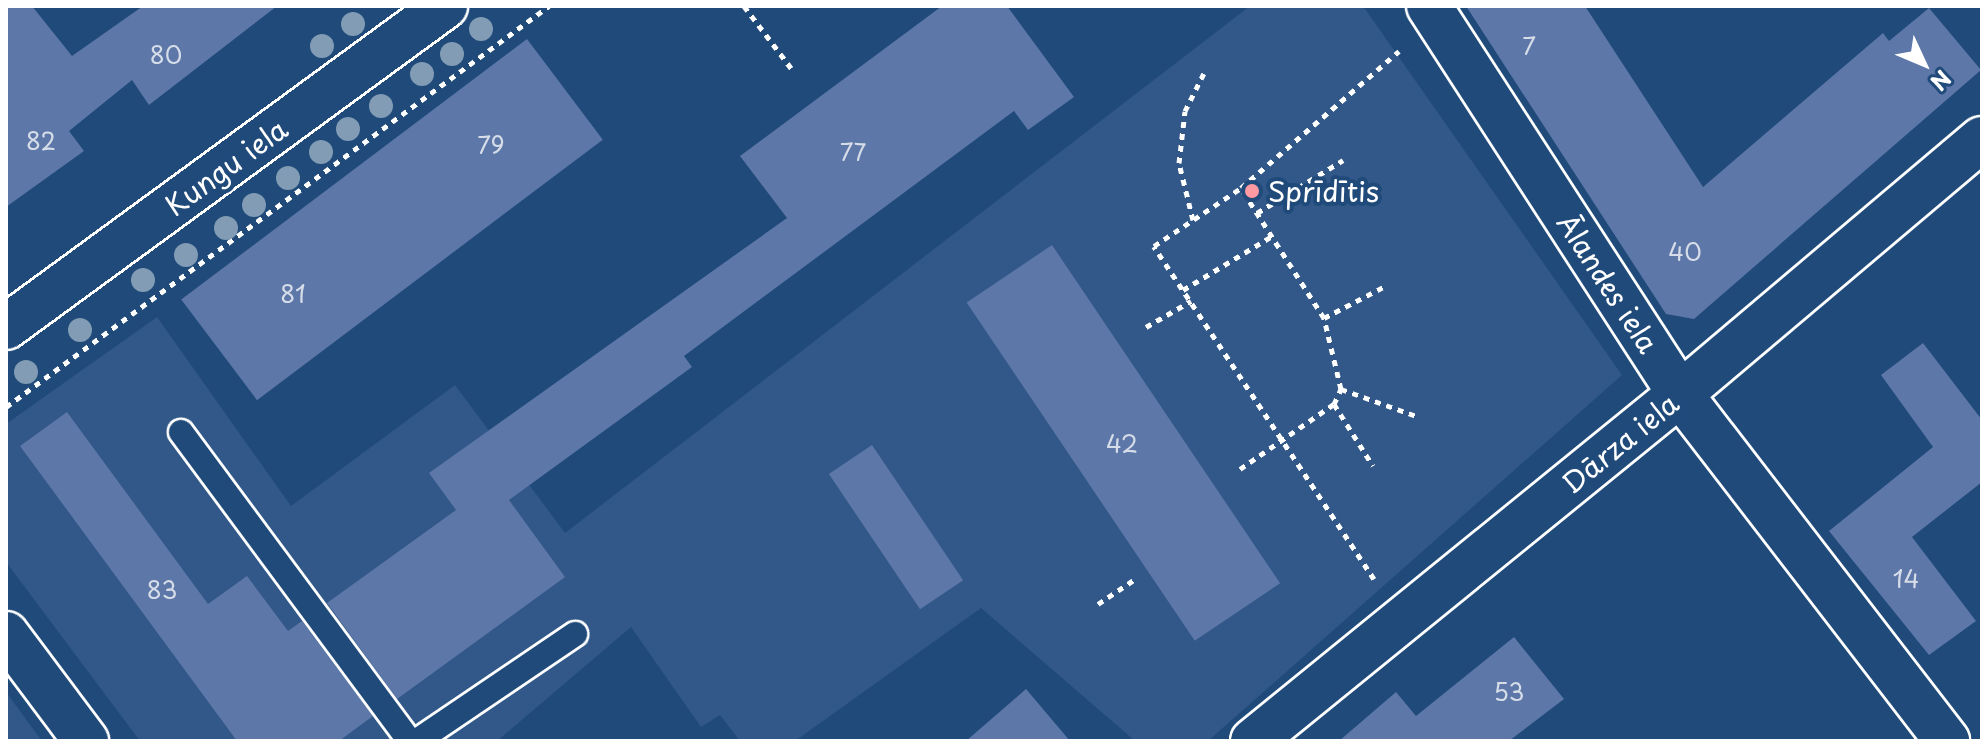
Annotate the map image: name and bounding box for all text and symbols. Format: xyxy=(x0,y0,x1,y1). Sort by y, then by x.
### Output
north arrow xyxy=(1884,24,1964,104)
house number: 7 xyxy=(1522,32,1536,60)
house number: 80 xyxy=(150,41,182,69)
text: N xyxy=(1924,63,1960,99)
street label: Kungu iela xyxy=(159,112,293,222)
house number: 82 xyxy=(26,127,56,155)
house number: 79 xyxy=(477,131,505,159)
house number: 77 xyxy=(840,138,866,166)
place label: Sprīdītis xyxy=(1268,174,1379,208)
marker: Sprīdītis xyxy=(1243,182,1261,200)
street label: Ālandes iela xyxy=(1550,206,1666,360)
house number: 40 xyxy=(1668,238,1702,266)
house number: 81 xyxy=(280,280,306,308)
street label: Dārza iela xyxy=(1554,385,1686,501)
house number: 42 xyxy=(1106,430,1138,458)
house number: 14 xyxy=(1893,565,1919,593)
house number: 83 xyxy=(147,576,177,604)
house number: 53 xyxy=(1494,678,1524,706)

